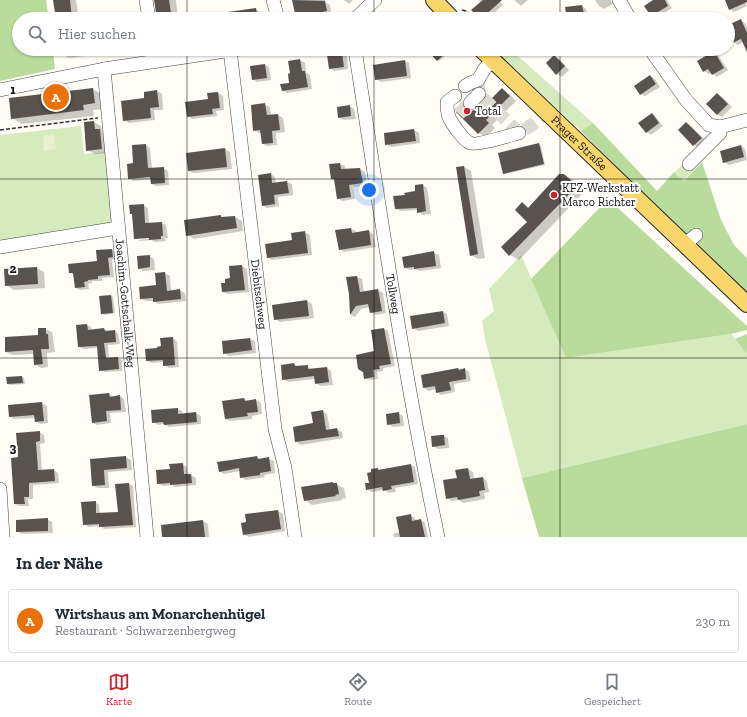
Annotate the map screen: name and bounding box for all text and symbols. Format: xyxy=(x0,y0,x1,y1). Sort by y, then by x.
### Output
search box xyxy=(12,12,735,56)
icon: search xyxy=(26,23,48,45)
text: Hier suchen xyxy=(58,25,136,43)
text: 1 xyxy=(10,82,16,97)
pin: A xyxy=(43,82,69,112)
place label: Total xyxy=(475,104,501,118)
marker: Total xyxy=(462,106,472,116)
street label: Prager Straße xyxy=(548,113,611,174)
your location xyxy=(359,180,379,200)
place label: KFZ-Werkstatt Marco Richter xyxy=(562,181,639,209)
marker: KFZ-Werkstatt Marco Richter xyxy=(549,190,559,200)
street label: Joachim-Gottschalk-Weg xyxy=(113,238,138,369)
street label: Diebitschweg xyxy=(248,259,270,330)
text: 2 xyxy=(10,261,17,276)
street label: Tollweg xyxy=(383,273,404,316)
text: 3 xyxy=(10,440,17,455)
text: In der Nähe xyxy=(16,553,103,573)
text: Wirtshaus am Monarchenhügel xyxy=(55,605,265,623)
text: A xyxy=(26,614,34,629)
text: 230 m xyxy=(695,614,730,629)
text: Restaurant · Schwarzenbergweg xyxy=(55,623,236,638)
tab: Karte xyxy=(106,671,132,708)
tab: Route xyxy=(344,671,372,708)
tab: Gespeichert xyxy=(584,671,641,708)

